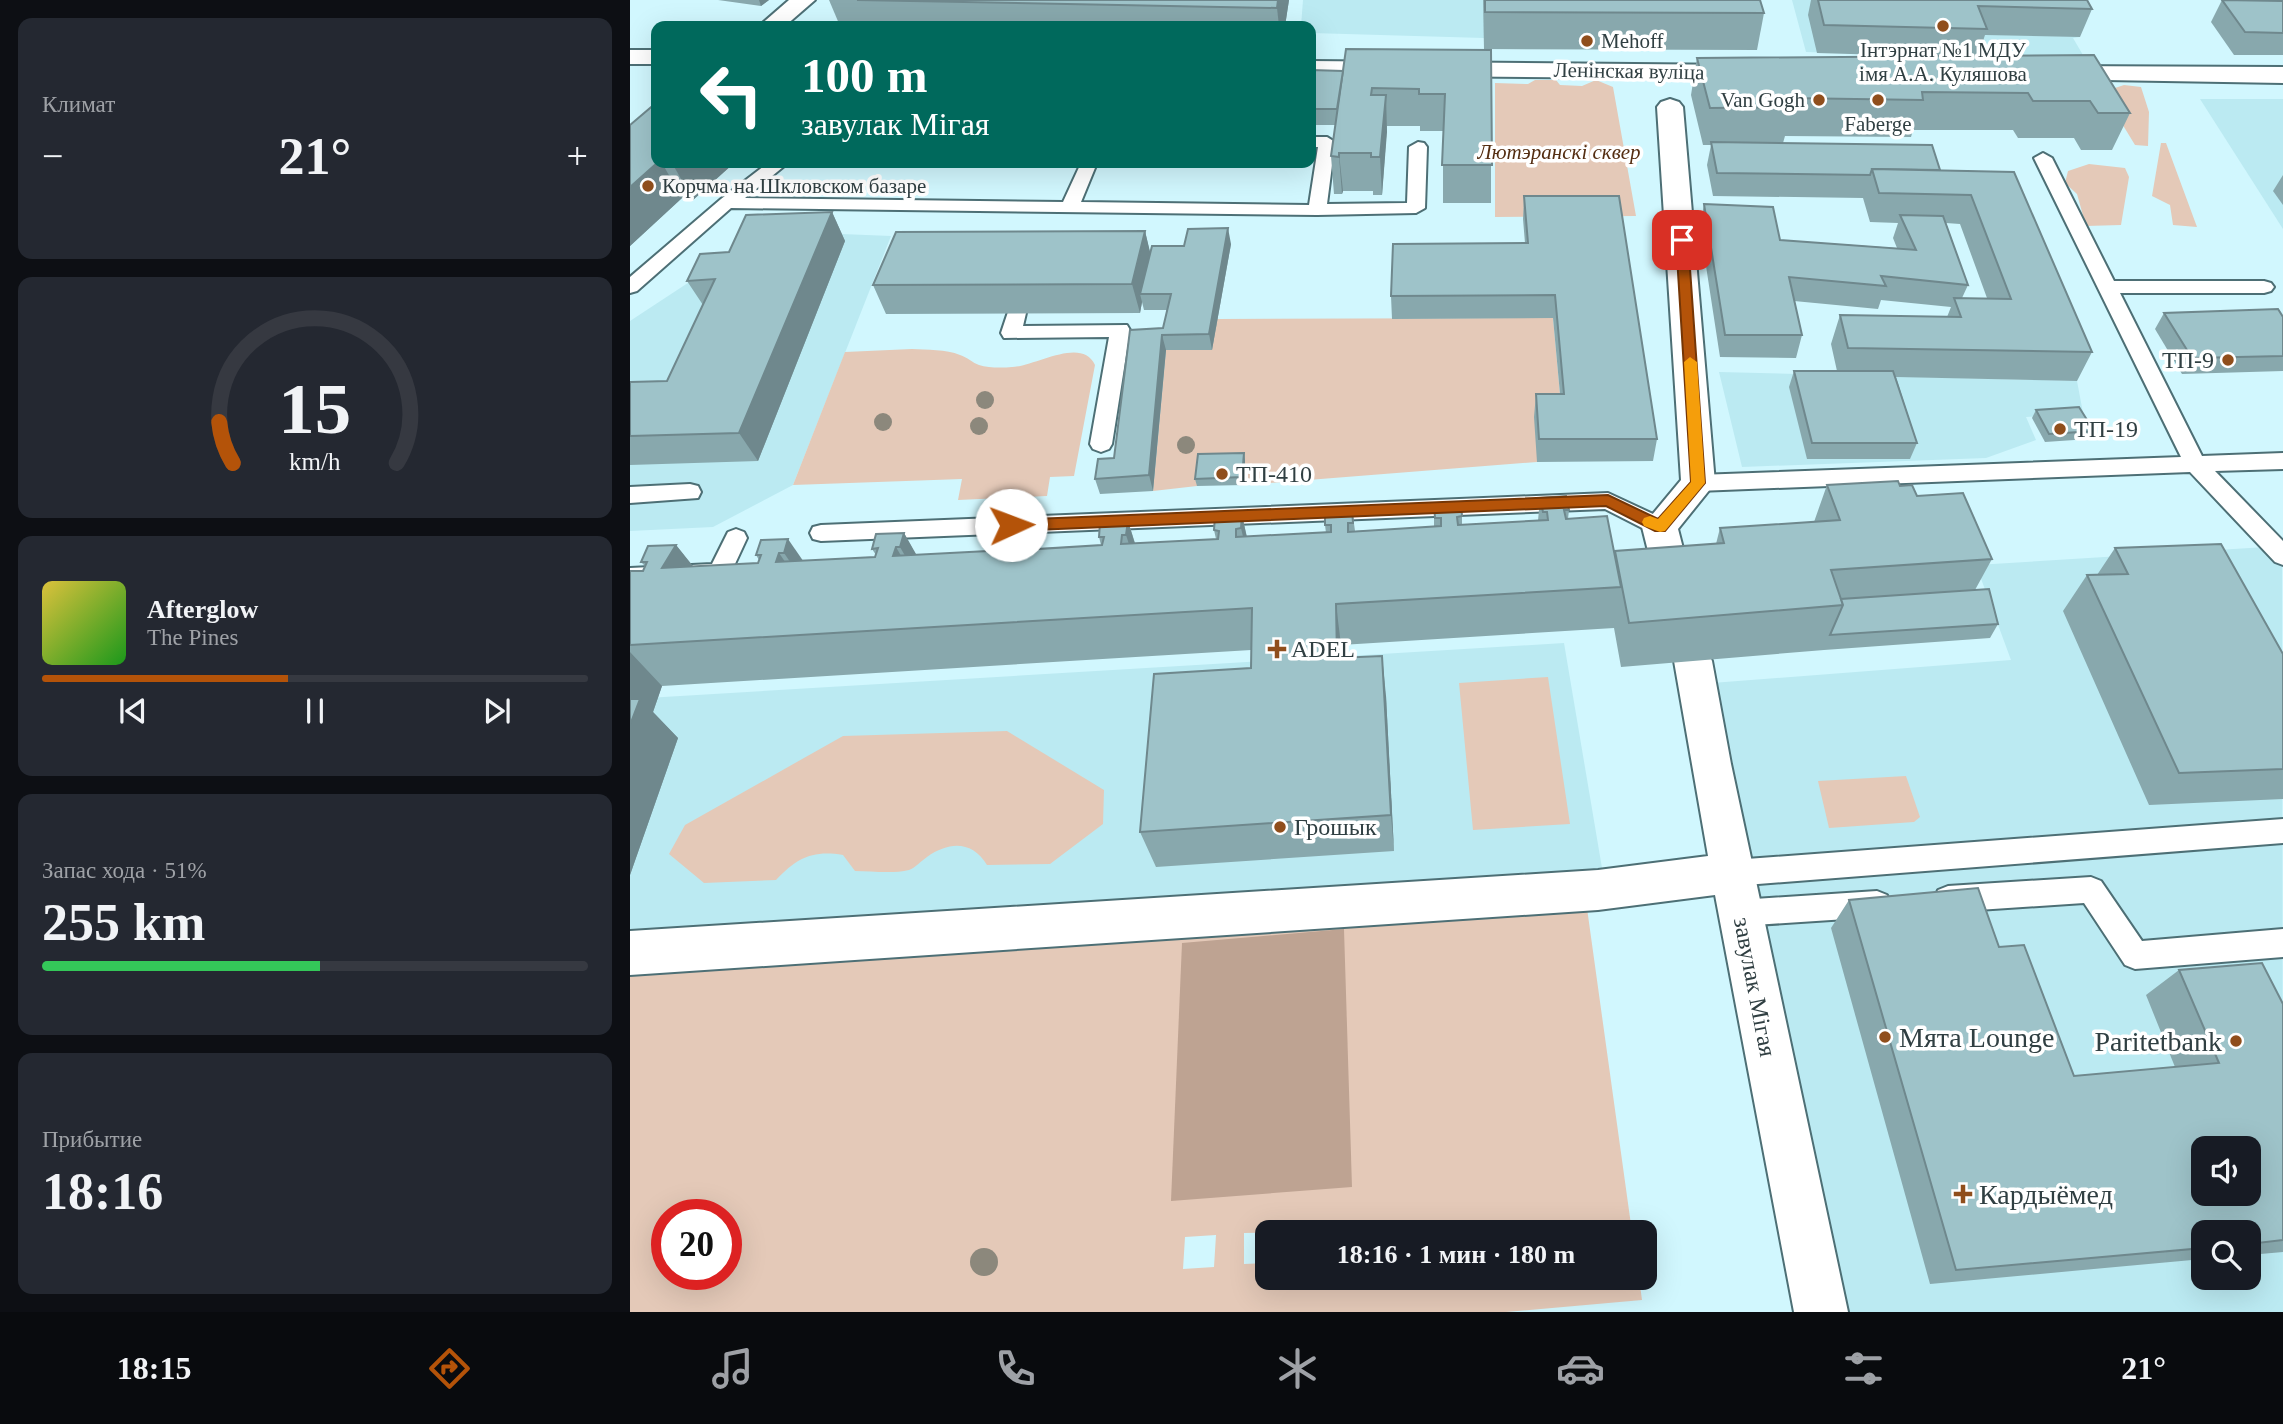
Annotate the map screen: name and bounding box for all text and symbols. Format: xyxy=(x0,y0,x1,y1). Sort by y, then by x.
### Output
marker: Інтэрнат №1 МДУ імя А.А. Куляшова xyxy=(1935,18,1951,34)
place label: Mehoff xyxy=(1601,29,1664,53)
marker: Mehoff xyxy=(1579,33,1595,49)
place label: Інтэрнат №1 МДУ імя А.А. Куляшова xyxy=(1859,38,2028,86)
text: 100 m xyxy=(801,48,928,103)
icon: left xyxy=(686,49,777,140)
street label: Ленінская вуліца xyxy=(1553,58,1705,84)
place label: Van Gogh xyxy=(1720,88,1805,112)
text: Климат xyxy=(42,92,115,117)
marker: Van Gogh xyxy=(1811,92,1827,108)
marker: Faberge xyxy=(1870,92,1886,108)
text: завулак Мігая xyxy=(801,106,990,142)
place label: Faberge xyxy=(1844,112,1912,136)
text: 21° xyxy=(279,128,351,185)
text: − xyxy=(42,135,63,177)
text: + xyxy=(567,135,588,177)
park label: Лютэранскі сквер xyxy=(1476,140,1641,164)
place label: Корчма на Шкловском базаре xyxy=(662,174,926,198)
marker: Корчма на Шкловском базаре xyxy=(640,178,656,194)
pin xyxy=(1652,210,1712,270)
icon: arrive xyxy=(1663,221,1701,259)
place label: ТП-9 xyxy=(2162,347,2214,373)
marker: ТП-9 xyxy=(2220,352,2236,368)
text: 15 xyxy=(279,369,351,450)
place label: ТП-19 xyxy=(2074,416,2138,442)
marker: ТП-19 xyxy=(2052,421,2068,437)
text: km/h xyxy=(289,448,341,475)
place label: ТП-410 xyxy=(1236,461,1312,487)
marker: ТП-410 xyxy=(1214,466,1230,482)
position arrow xyxy=(974,488,1048,562)
text: Afterglow xyxy=(147,595,258,624)
text: The Pines xyxy=(147,625,238,650)
place label: ADEL xyxy=(1291,636,1355,662)
marker: ADEL xyxy=(1269,641,1285,657)
icon: previous xyxy=(114,692,152,730)
icon: pause xyxy=(296,692,334,730)
icon: next xyxy=(478,692,516,730)
place label: Грошык xyxy=(1294,814,1377,840)
marker: Грошык xyxy=(1272,819,1288,835)
text: Запас хода · 51% xyxy=(42,858,207,883)
text: 255 km xyxy=(42,894,205,951)
street label: завулак Мігая xyxy=(1729,915,1781,1059)
place label: Мята Lounge xyxy=(1899,1022,2054,1053)
place label: Paritetbank xyxy=(2094,1026,2222,1057)
marker: Мята Lounge xyxy=(1877,1029,1893,1045)
marker: Paritetbank xyxy=(2228,1033,2244,1049)
text: Прибытие xyxy=(42,1127,142,1152)
map controls xyxy=(2191,1136,2261,1290)
button: sound xyxy=(2191,1136,2261,1206)
text: 18:16 xyxy=(42,1163,163,1220)
place label: Кардыёмед xyxy=(1979,1179,2113,1210)
marker: Кардыёмед xyxy=(1953,1184,1973,1204)
speed limit sign: 20 xyxy=(651,1199,742,1290)
button: search xyxy=(2191,1220,2261,1290)
text: 18:16 · 1 мин · 180 m xyxy=(1337,1240,1575,1269)
icon: directions xyxy=(425,1344,474,1393)
icon: music xyxy=(708,1344,757,1393)
icon: phone xyxy=(991,1344,1040,1393)
icon: climate xyxy=(1273,1344,1322,1393)
icon: car xyxy=(1556,1344,1605,1393)
icon: filters xyxy=(1839,1344,1888,1393)
text: 18:15 xyxy=(117,1350,192,1386)
text: 21° xyxy=(2121,1350,2166,1386)

